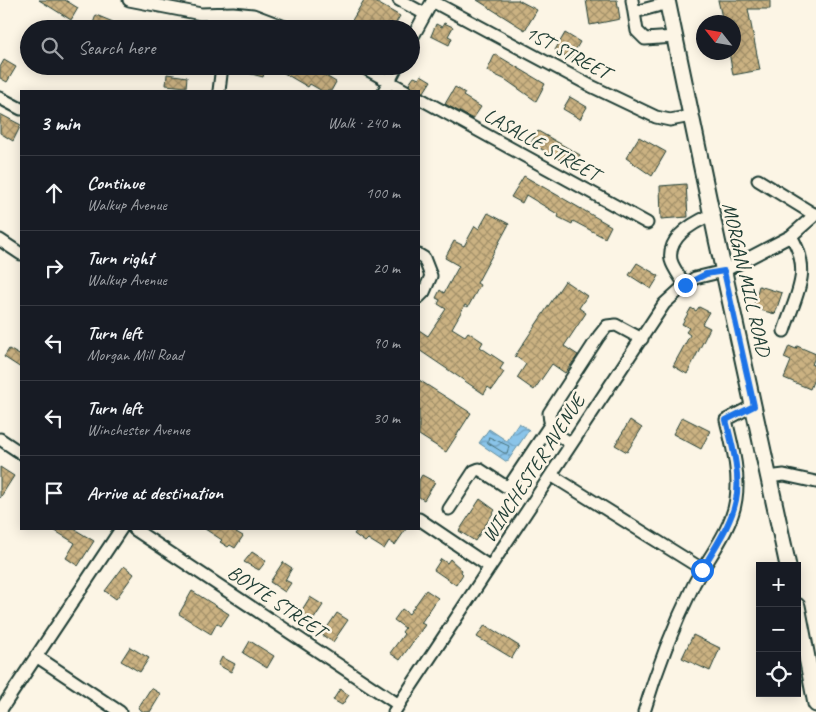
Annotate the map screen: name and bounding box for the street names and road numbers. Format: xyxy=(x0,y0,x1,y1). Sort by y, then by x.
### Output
street label: 1ST STREET xyxy=(521,20,619,87)
street label: LASALLE STREET xyxy=(480,102,608,189)
street label: MORGAN MILL ROAD xyxy=(717,200,777,361)
street label: WINCHESTER AVENUE xyxy=(476,388,592,547)
street label: BOYTE STREET xyxy=(223,559,334,646)

